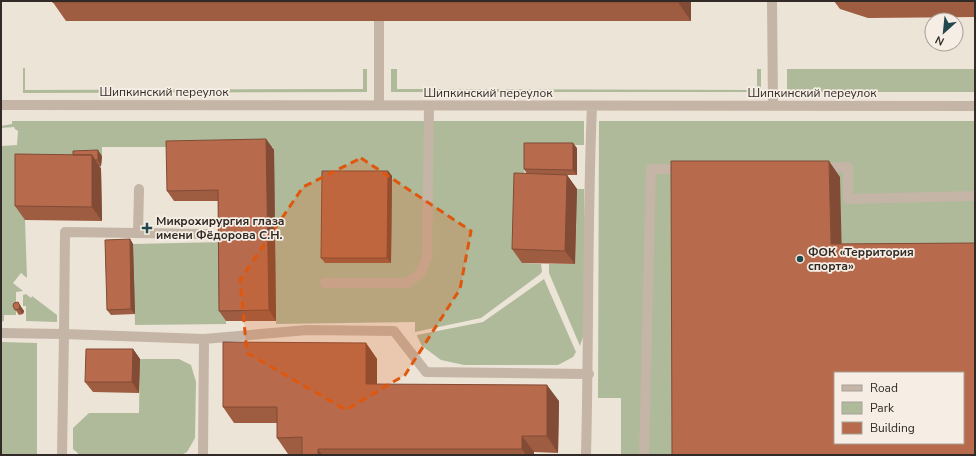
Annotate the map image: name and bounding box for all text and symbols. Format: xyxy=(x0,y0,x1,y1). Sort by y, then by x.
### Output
north arrow xyxy=(924,12,964,52)
text: N xyxy=(933,32,947,49)
street label: Шипкинский переулок xyxy=(99,84,229,100)
street label: Шипкинский переулок xyxy=(423,85,553,101)
street label: Шипкинский переулок xyxy=(747,85,877,101)
place label: Микрохирургия глаза имени Фёдорова С.Н. xyxy=(156,213,285,243)
marker: Микрохирургия глаза имени Фёдорова С.Н. xyxy=(141,222,153,234)
place label: ФОК «Территория спорта» xyxy=(808,244,914,274)
marker: ФОК «Территория спорта» xyxy=(795,254,805,264)
legend xyxy=(834,372,964,444)
text: Road xyxy=(870,380,898,396)
text: Park xyxy=(870,400,895,416)
text: Building xyxy=(870,420,915,436)

